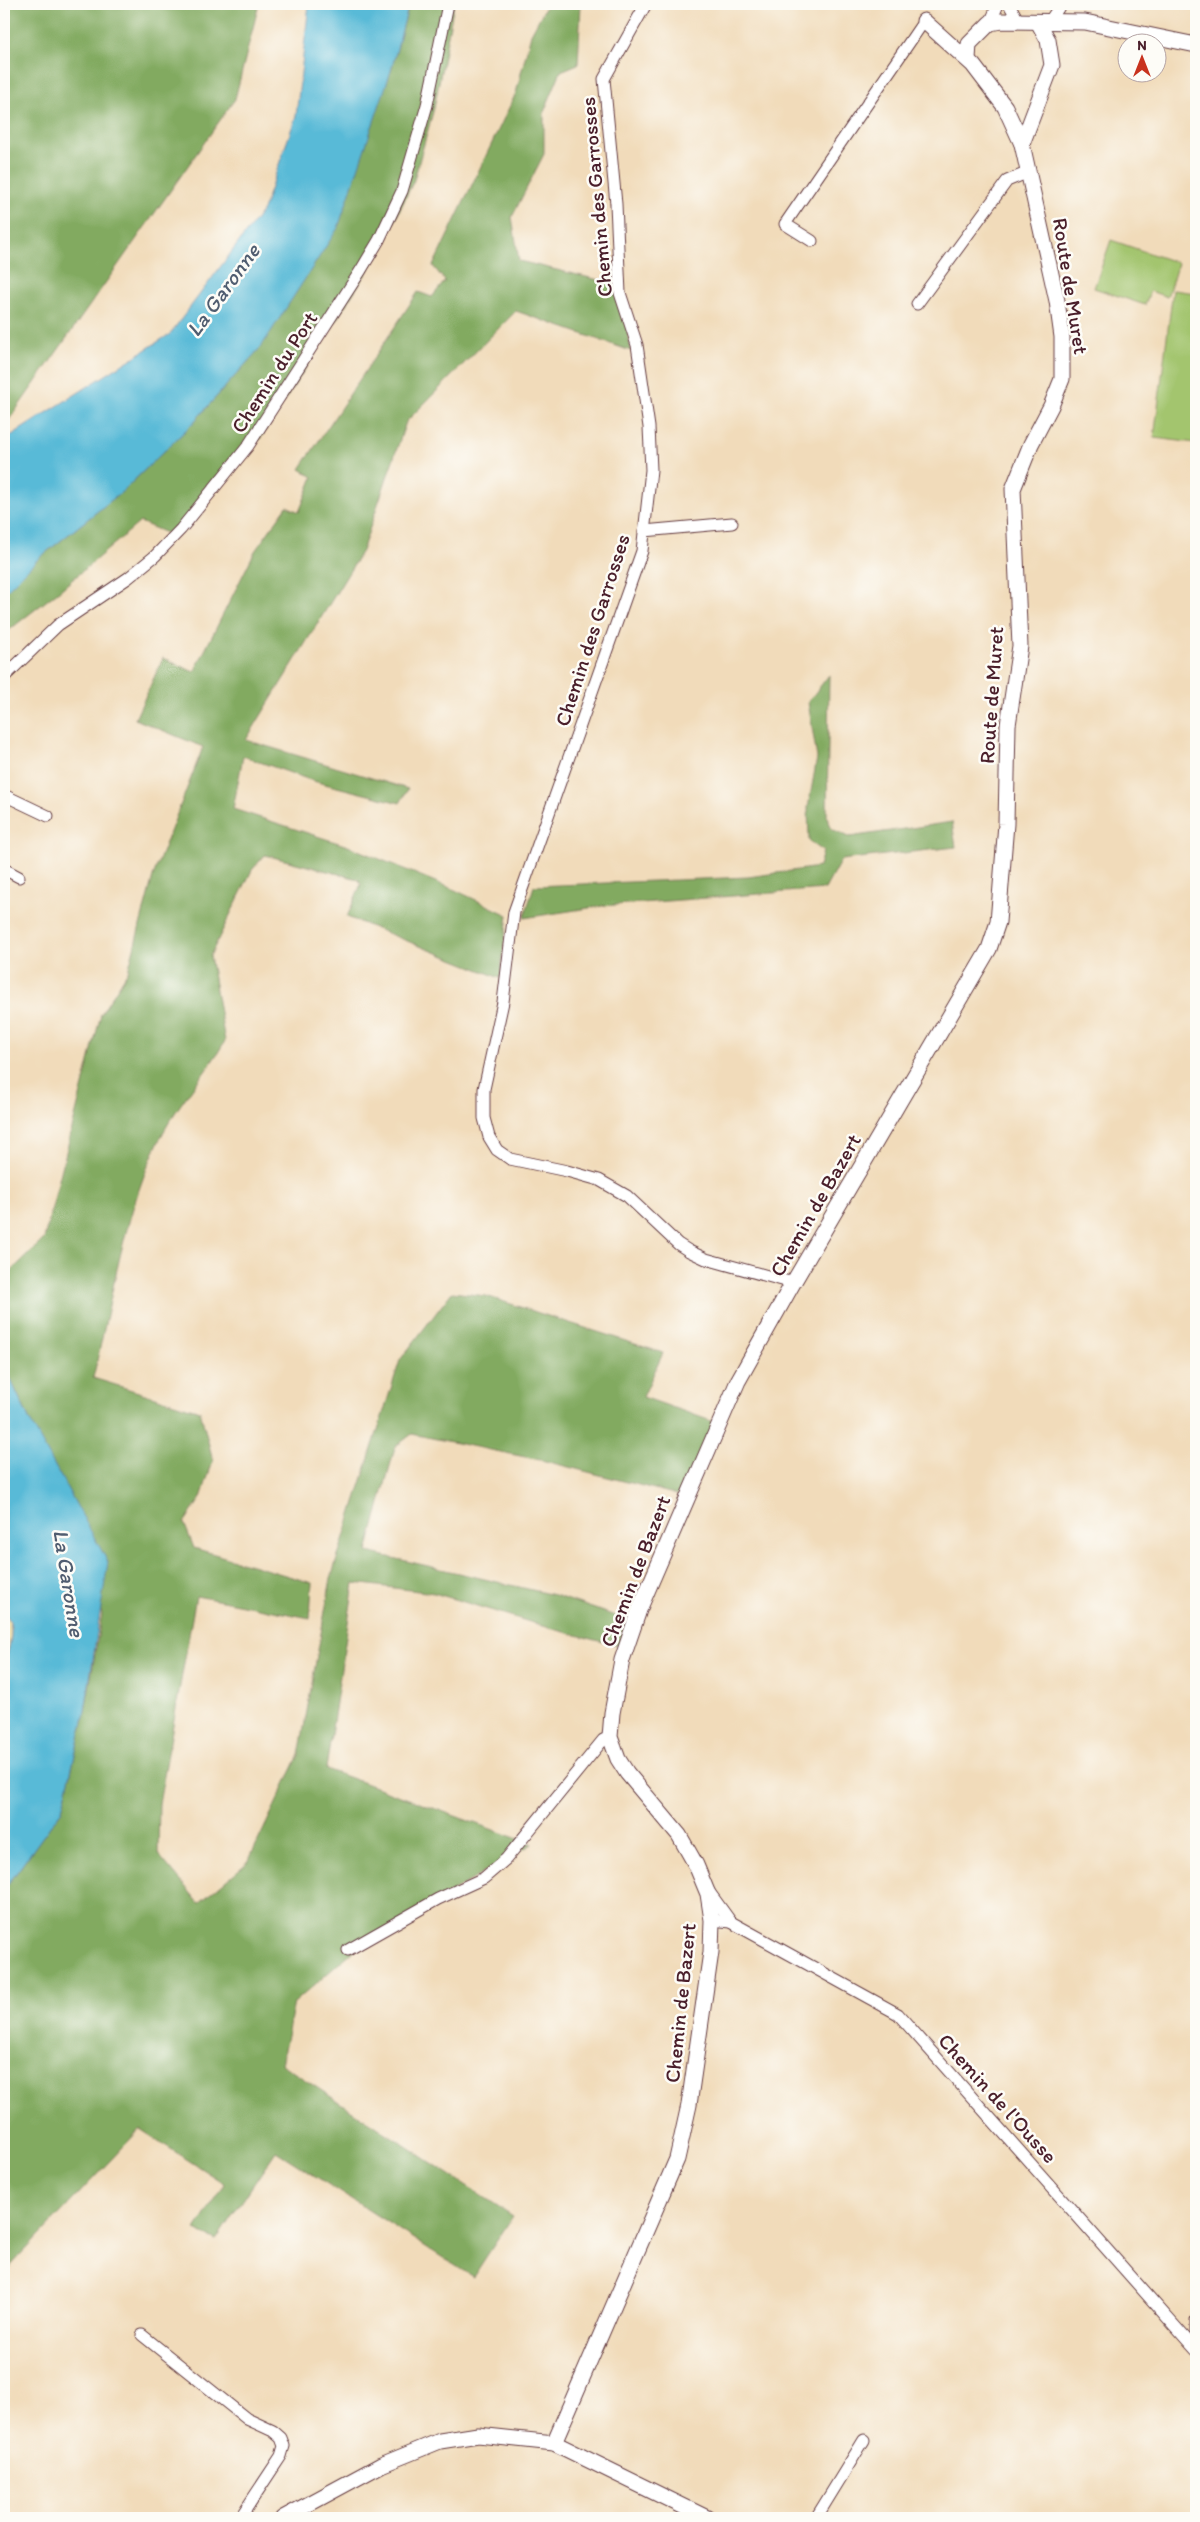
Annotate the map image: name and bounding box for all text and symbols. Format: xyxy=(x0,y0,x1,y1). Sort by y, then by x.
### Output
north arrow xyxy=(1118,32,1168,82)
text: N xyxy=(1137,37,1147,54)
street label: Chemin des Garrosses xyxy=(575,96,617,298)
street label: Route de Muret xyxy=(1048,216,1094,356)
water label: La Garonne xyxy=(180,237,267,342)
street label: Chemin du Port xyxy=(225,307,323,437)
street label: Chemin des Garrosses xyxy=(549,531,635,729)
street label: Route de Muret xyxy=(974,625,1008,765)
street label: Chemin de Bazert xyxy=(764,1129,866,1281)
street label: Chemin de Bazert xyxy=(595,1492,675,1650)
water label: La Garonne xyxy=(47,1527,91,1640)
street label: Chemin de Bazert xyxy=(659,1922,701,2084)
street label: Chemin de l'Ousse xyxy=(933,2028,1063,2168)

